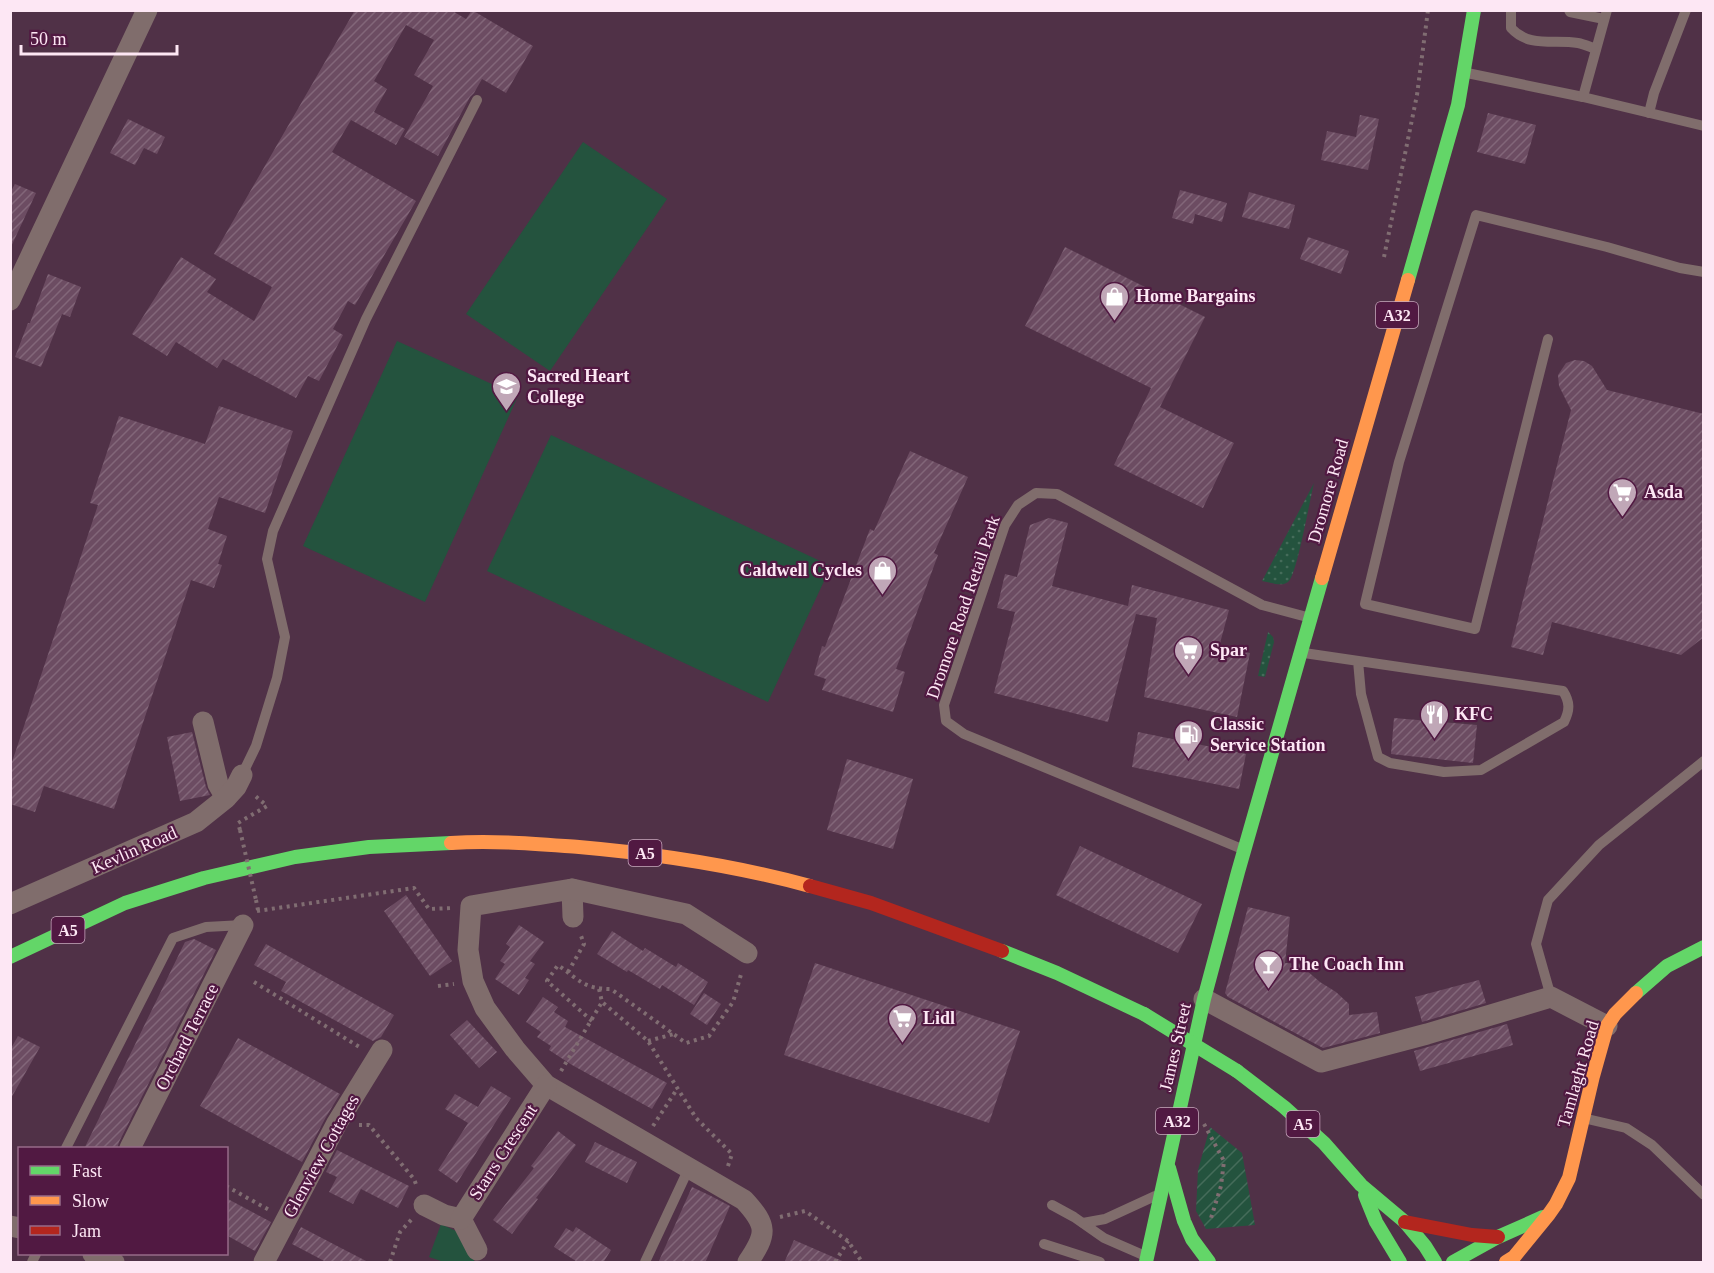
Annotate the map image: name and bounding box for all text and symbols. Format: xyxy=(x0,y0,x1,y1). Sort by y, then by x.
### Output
scale bar xyxy=(21,18,177,56)
text: 50 m xyxy=(30,29,67,49)
shop icon: Home Bargains xyxy=(1099,280,1131,322)
place label: Home Bargains xyxy=(1136,286,1256,306)
road number: A32 xyxy=(1376,302,1418,328)
place label: Sacred Heart College xyxy=(527,366,629,407)
school or university icon: Sacred Heart College xyxy=(490,370,522,412)
street label: Dromore Road xyxy=(1304,437,1352,545)
supermarket icon: Asda xyxy=(1607,476,1639,518)
place label: Asda xyxy=(1644,482,1683,502)
street label: Dromore Road Retail Park xyxy=(922,513,1004,701)
shop icon: Caldwell Cycles xyxy=(867,554,899,596)
place label: Caldwell Cycles xyxy=(740,560,862,580)
supermarket icon: Spar xyxy=(1173,634,1205,676)
place label: Spar xyxy=(1210,640,1247,660)
restaurant icon: KFC xyxy=(1418,698,1450,740)
place label: KFC xyxy=(1455,704,1493,724)
place label: Classic Service Station xyxy=(1210,714,1325,755)
fuel station icon: Classic Service Station xyxy=(1173,718,1205,760)
street label: Kevlin Road xyxy=(88,822,180,878)
road number: A5 xyxy=(628,840,662,866)
road number: A5 xyxy=(52,917,84,943)
bar icon: The Coach Inn xyxy=(1252,948,1284,990)
place label: The Coach Inn xyxy=(1289,954,1404,974)
street label: Orchard Terrace xyxy=(152,980,222,1094)
street label: James Street xyxy=(1155,1001,1195,1093)
supermarket icon: Lidl xyxy=(886,1002,918,1044)
place label: Lidl xyxy=(923,1008,955,1028)
street label: Tamlaght Road xyxy=(1553,1018,1603,1130)
street label: Glenview Cottages xyxy=(279,1091,363,1221)
street label: Starrs Crescent xyxy=(465,1101,541,1203)
road number: A32 xyxy=(1156,1108,1198,1134)
road number: A5 xyxy=(1286,1111,1320,1137)
legend xyxy=(18,1147,228,1255)
text: Fast xyxy=(72,1161,102,1181)
text: Slow xyxy=(72,1191,109,1211)
text: Jam xyxy=(72,1221,101,1241)

